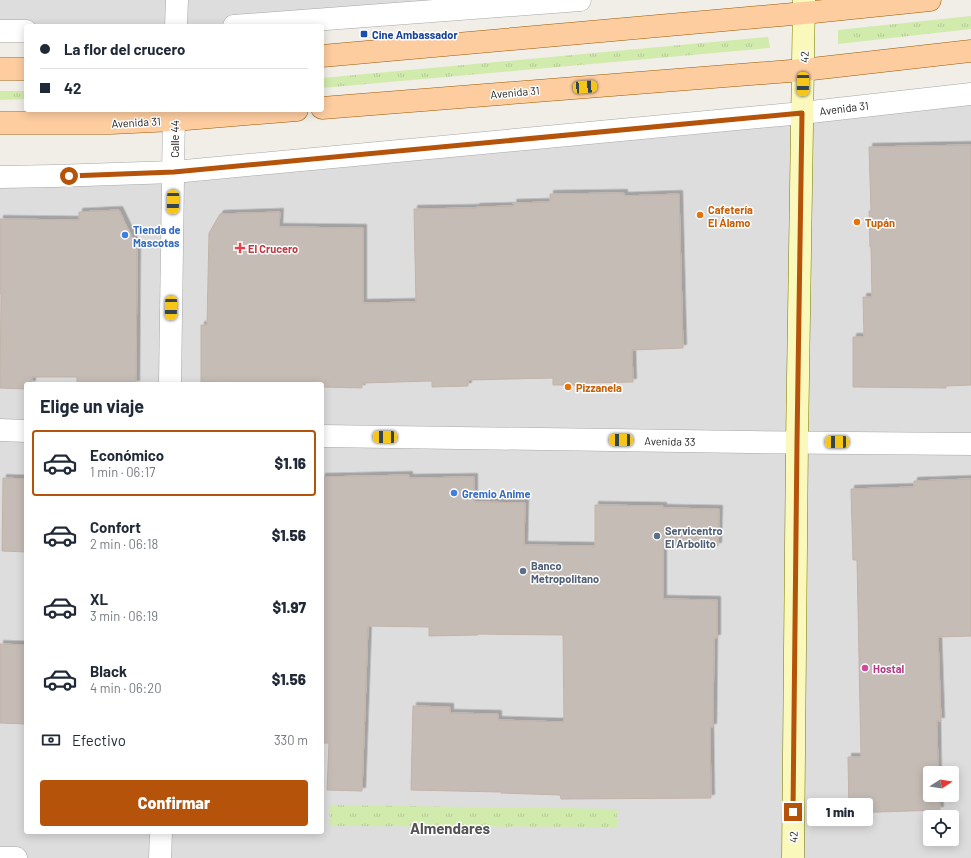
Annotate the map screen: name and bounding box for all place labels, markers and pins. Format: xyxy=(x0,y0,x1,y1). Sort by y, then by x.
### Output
place label: Cine Ambassador xyxy=(372,28,458,41)
marker: Cine Ambassador xyxy=(359,29,369,39)
place label: Cafetería El Álamo xyxy=(708,203,753,229)
marker: Cafetería El Álamo xyxy=(695,210,705,220)
place label: Tupán xyxy=(865,216,895,229)
marker: Tupán xyxy=(852,217,862,227)
place label: Tienda de Mascotas xyxy=(133,223,181,249)
marker: Tienda de Mascotas xyxy=(120,230,130,240)
place label: El Crucero xyxy=(248,242,298,255)
marker: El Crucero xyxy=(235,243,245,253)
place label: Pizzanela xyxy=(576,381,622,394)
marker: Pizzanela xyxy=(563,382,573,392)
place label: Gremio Anime xyxy=(462,487,531,500)
marker: Gremio Anime xyxy=(449,488,459,498)
place label: Servicentro El Arbolito xyxy=(665,524,723,550)
marker: Servicentro El Arbolito xyxy=(652,531,662,541)
place label: Banco Metropolitano xyxy=(531,559,599,585)
marker: Banco Metropolitano xyxy=(518,566,528,576)
place label: Hostal xyxy=(873,662,905,675)
marker: Hostal xyxy=(860,663,870,673)

